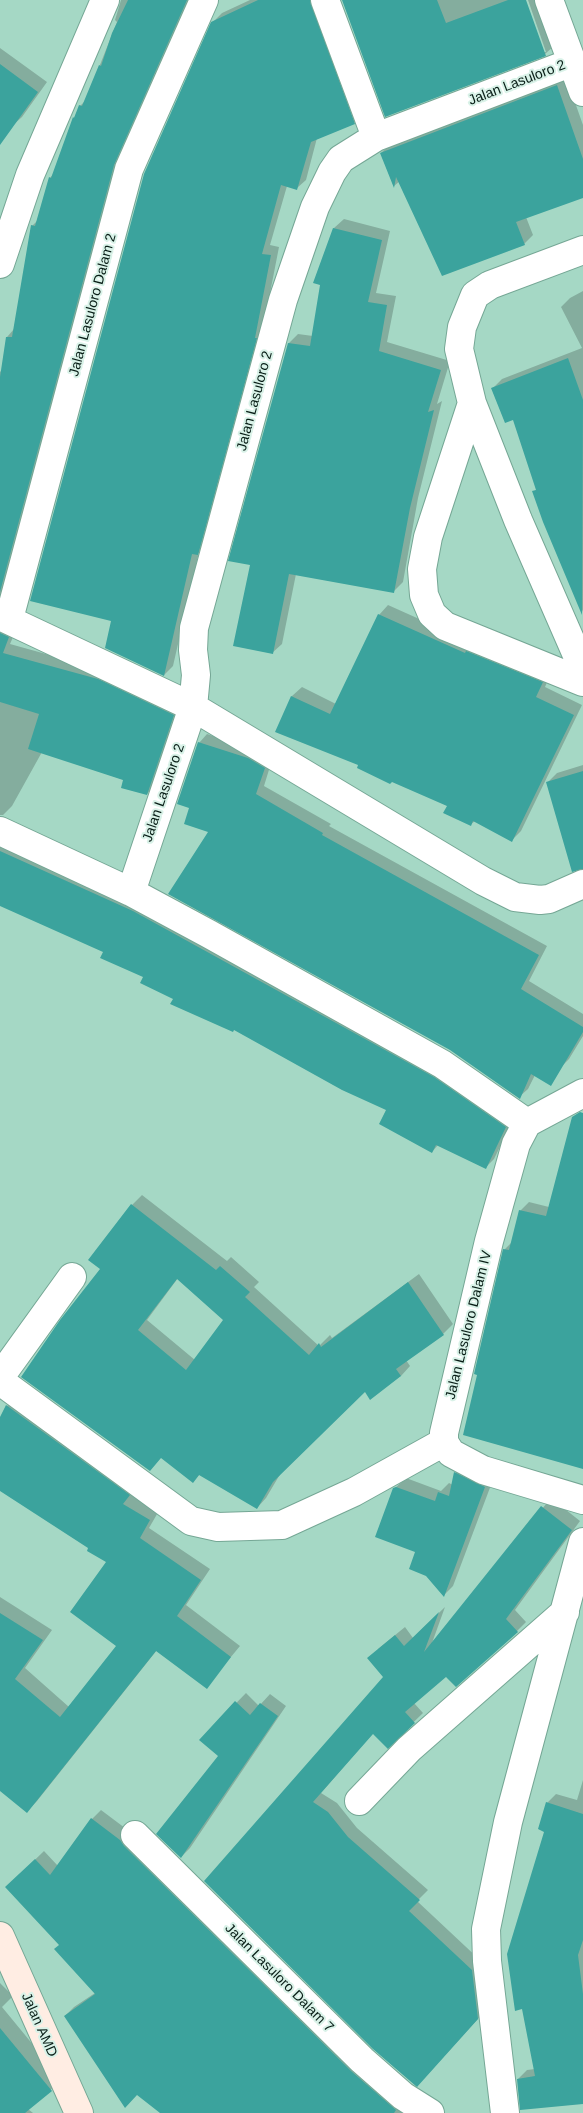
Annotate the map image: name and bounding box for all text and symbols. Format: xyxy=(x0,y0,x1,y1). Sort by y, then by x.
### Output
street label: Jalan Lasuloro 2 xyxy=(466,57,568,109)
street label: Jalan Lasuloro Dalam 2 xyxy=(66,232,120,378)
street label: Jalan Lasuloro 2 xyxy=(234,349,276,453)
street label: Jalan Lasuloro 2 xyxy=(139,742,189,844)
street label: Jalan Lasuloro Dalam IV xyxy=(442,1249,496,1401)
street label: Jalan Lasuloro Dalam 7 xyxy=(221,1920,337,2036)
street label: Jalan AMD xyxy=(17,1990,61,2060)

